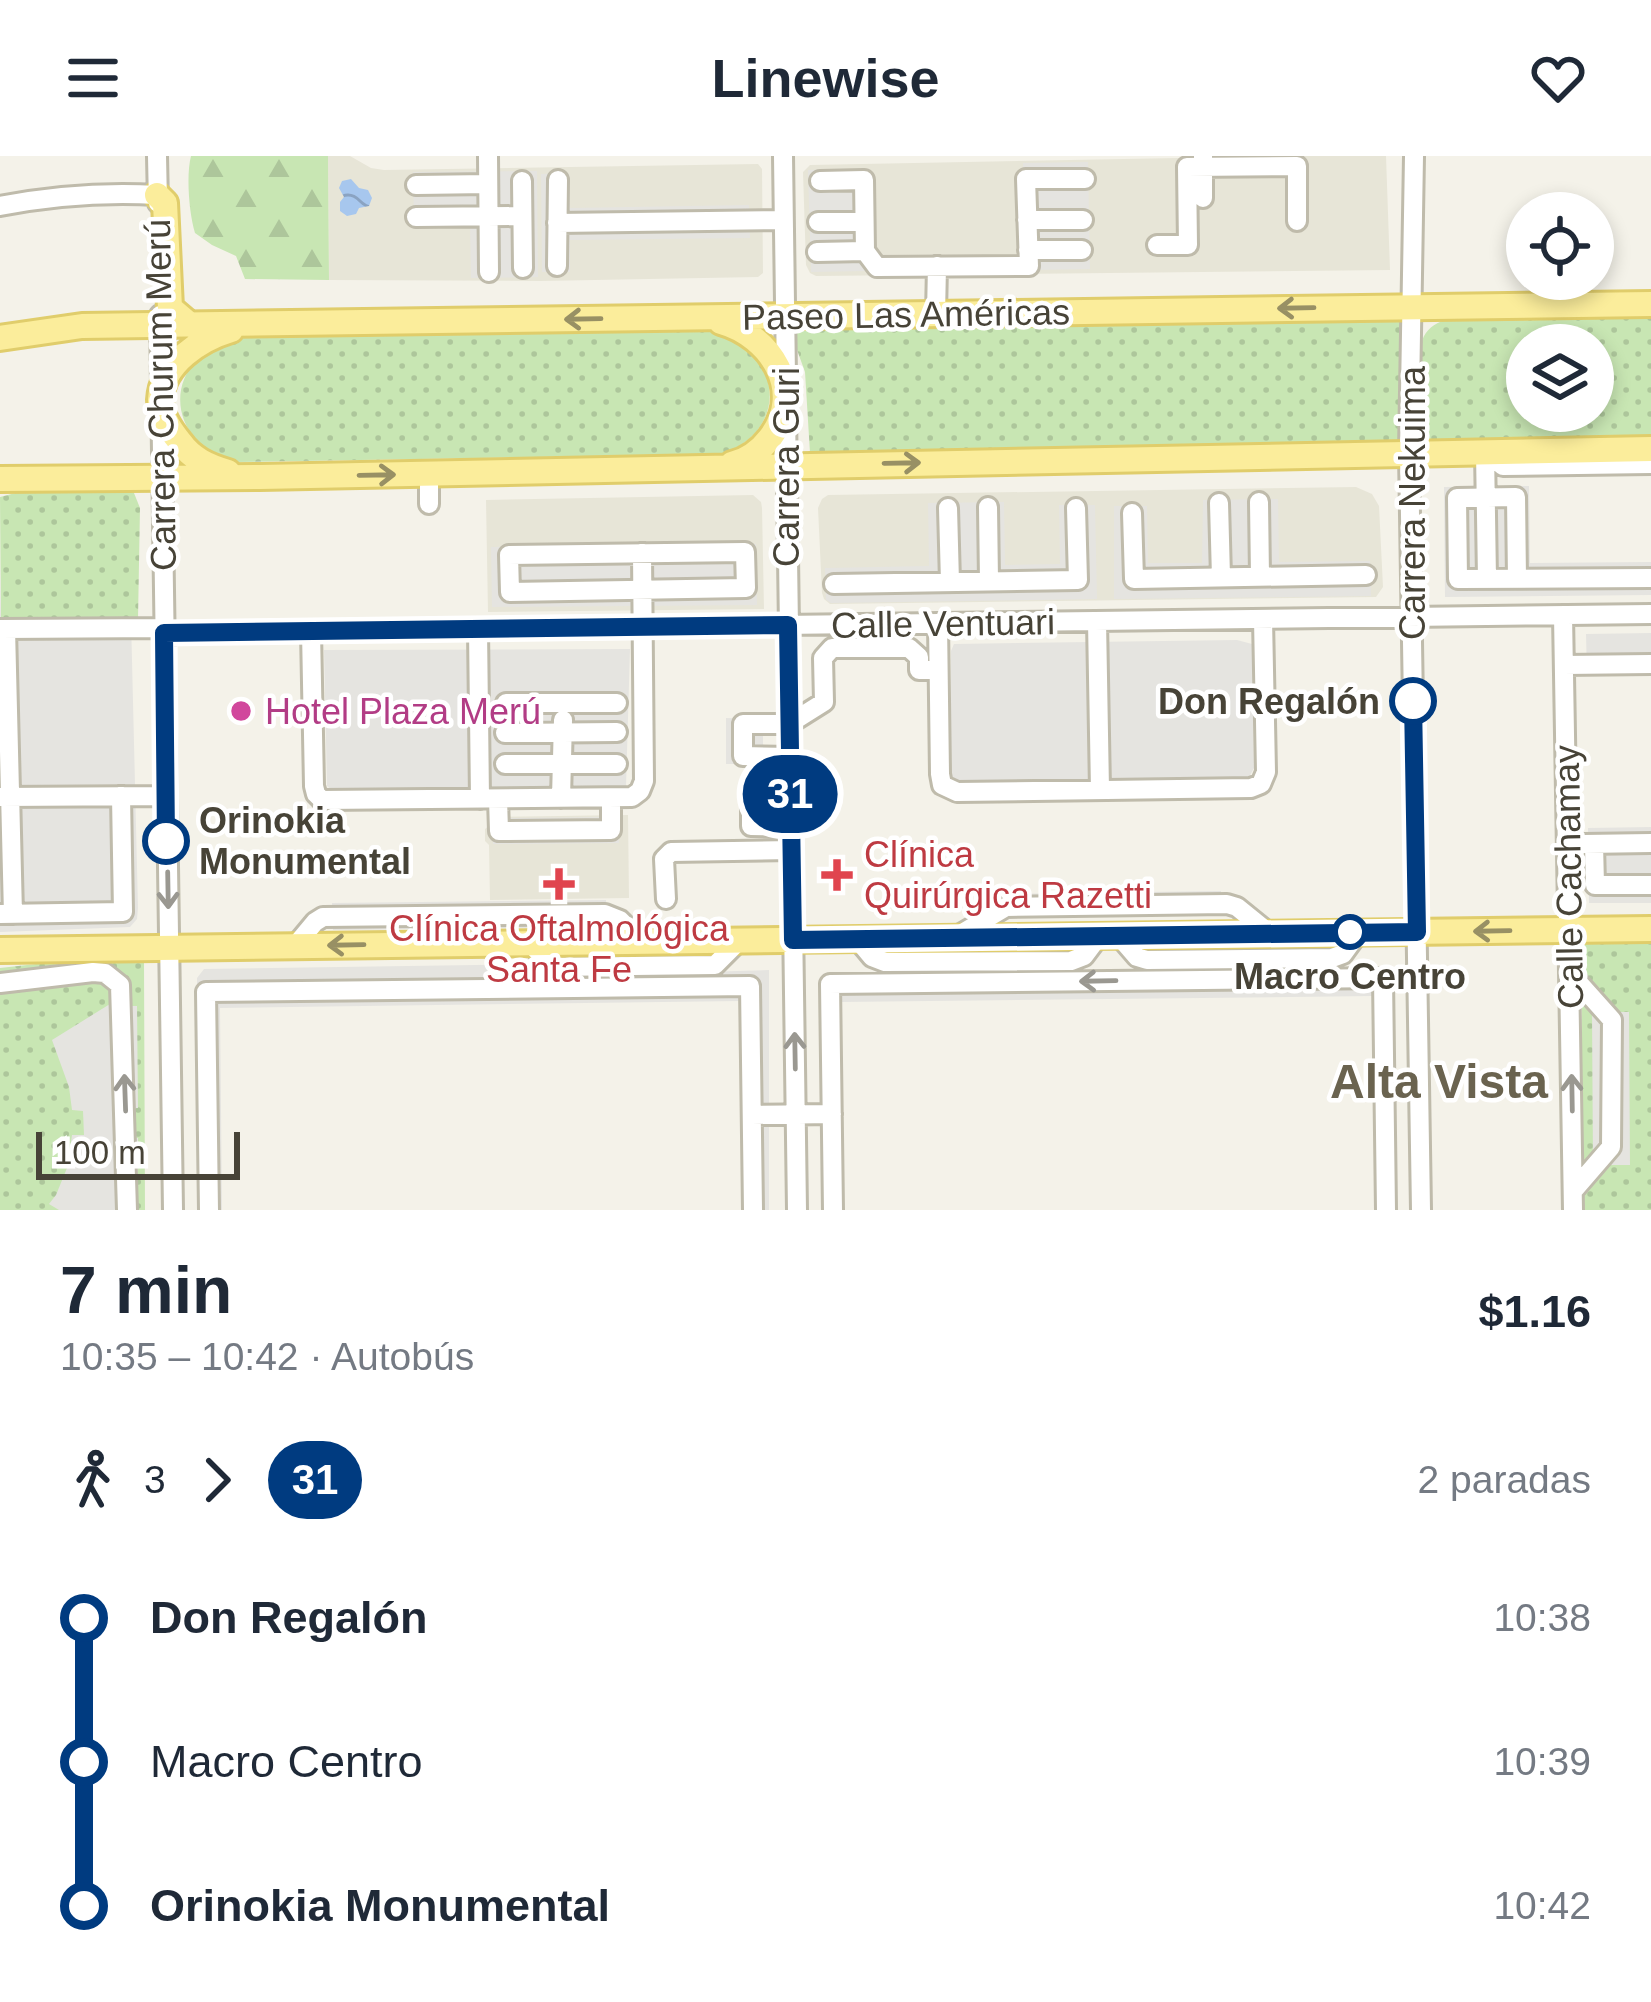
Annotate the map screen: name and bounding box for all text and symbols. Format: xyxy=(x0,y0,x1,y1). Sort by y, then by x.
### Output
icon: menu xyxy=(60,45,126,111)
icon: heart xyxy=(1525,45,1591,111)
text: Linewise xyxy=(711,48,940,108)
map controls xyxy=(1506,192,1614,432)
button: locate xyxy=(1506,192,1614,300)
street label: Carrera Churum Merú xyxy=(137,219,184,571)
street label: Paseo Las Américas xyxy=(742,291,1070,338)
one-way arrow xyxy=(1277,297,1316,320)
one-way arrow xyxy=(564,308,603,330)
button: layers xyxy=(1506,324,1614,432)
street label: Carrera Nekuima xyxy=(1392,365,1433,640)
street label: Carrera Guri xyxy=(766,367,807,567)
one-way arrow xyxy=(882,452,921,475)
one-way arrow xyxy=(357,464,396,486)
street label: Calle Ventuari xyxy=(831,601,1055,646)
marker: Don Regalón xyxy=(1391,679,1435,723)
place label: Don Regalón xyxy=(1158,681,1380,722)
place label: Hotel Plaza Merú xyxy=(265,691,541,732)
marker: Hotel Plaza Merú xyxy=(228,698,254,724)
street label: Calle Cachamay xyxy=(1546,745,1591,1009)
line badge: 31 xyxy=(736,755,844,833)
text: 31 xyxy=(767,770,813,817)
place label: Orinokia Monumental xyxy=(199,800,411,882)
marker: Orinokia Monumental xyxy=(144,819,188,863)
place label: Clínica Quirúrgica Razetti xyxy=(864,834,1152,916)
marker: Clínica Quirúrgica Razetti xyxy=(821,859,853,891)
marker: Clínica Oftalmológica Santa Fe xyxy=(543,868,575,900)
one-way arrow xyxy=(156,870,179,909)
place label: Clínica Oftalmológica Santa Fe xyxy=(389,908,730,990)
marker: Macro Centro xyxy=(1334,916,1366,948)
one-way arrow xyxy=(1473,919,1512,942)
one-way arrow xyxy=(327,934,366,956)
place label: Macro Centro xyxy=(1234,956,1466,997)
one-way arrow xyxy=(1079,969,1118,992)
one-way arrow xyxy=(783,1032,806,1071)
district label: Alta Vista xyxy=(1330,1055,1548,1108)
one-way arrow xyxy=(114,1074,137,1113)
one-way arrow xyxy=(1560,1074,1583,1113)
scale bar xyxy=(36,1126,240,1179)
text: 100 m xyxy=(54,1134,146,1171)
text: 7 min xyxy=(60,1253,232,1327)
text: $1.16 xyxy=(1478,1286,1591,1337)
text: 10:35 – 10:42 · Autobús xyxy=(60,1335,474,1378)
icon: walk xyxy=(60,1447,126,1513)
icon: forward xyxy=(184,1447,250,1513)
text: 31 xyxy=(292,1456,338,1503)
text: 3 xyxy=(144,1458,166,1501)
text: 2 paradas xyxy=(1418,1458,1591,1501)
text: Don Regalón xyxy=(150,1592,428,1643)
text: 10:38 xyxy=(1493,1596,1591,1639)
text: Macro Centro xyxy=(150,1736,423,1787)
text: 10:39 xyxy=(1493,1740,1591,1783)
text: Orinokia Monumental xyxy=(150,1880,610,1931)
text: 10:42 xyxy=(1493,1884,1591,1927)

